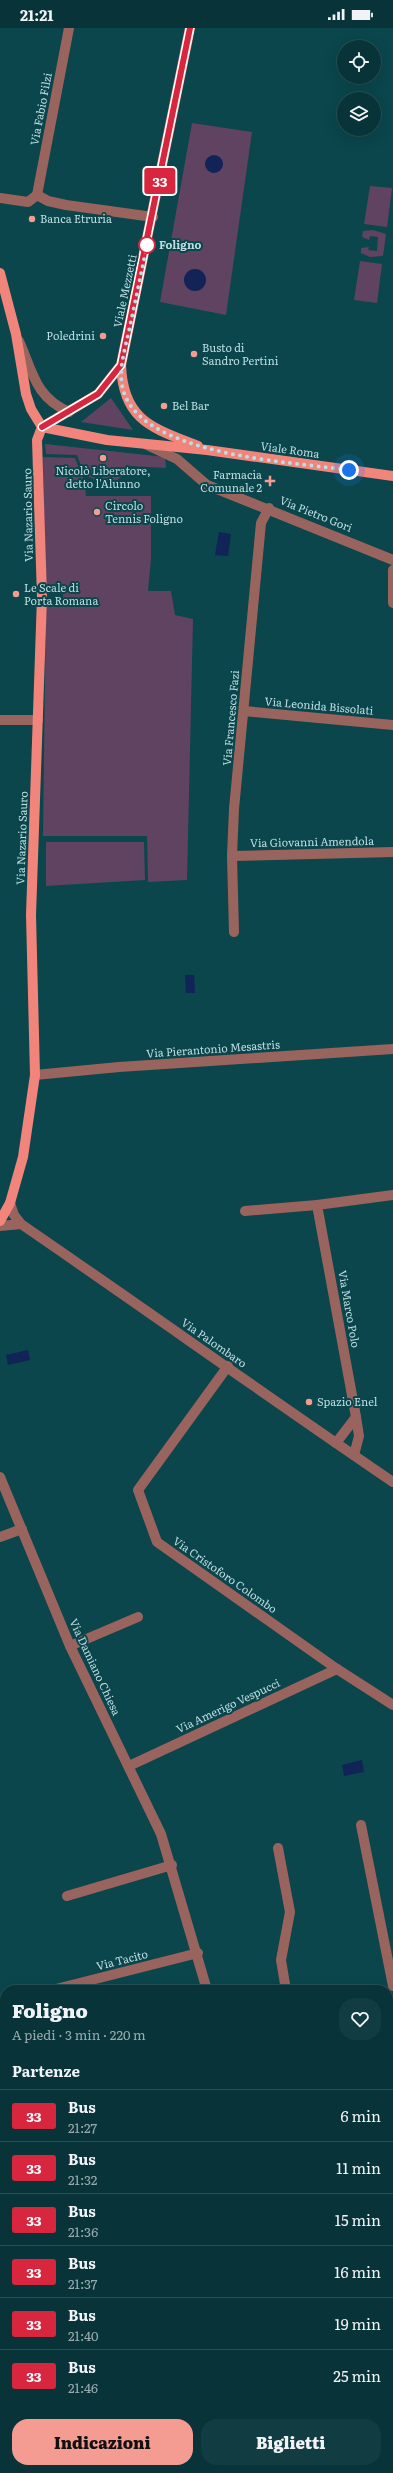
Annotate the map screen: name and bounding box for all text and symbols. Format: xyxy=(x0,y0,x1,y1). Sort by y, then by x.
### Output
text: 21:21 xyxy=(20,3,53,26)
map controls xyxy=(337,40,381,136)
button: locate xyxy=(337,40,381,84)
street label: Via Fabio Filzi xyxy=(25,71,55,147)
button: layers xyxy=(337,92,381,136)
line badge: 33 xyxy=(142,168,178,194)
text: 33 xyxy=(152,171,168,191)
place label: Banca Etruria xyxy=(40,210,112,226)
marker: Banca Etruria xyxy=(27,214,37,224)
marker: Foligno xyxy=(138,236,156,254)
place label: Foligno xyxy=(159,236,201,252)
street label: Viale Mezzetti xyxy=(108,252,140,329)
place label: Poledrini xyxy=(46,327,95,343)
marker: Poledrini xyxy=(98,331,108,341)
place label: Busto di Sandro Pertini xyxy=(202,339,279,368)
marker: Busto di Sandro Pertini xyxy=(189,349,199,359)
place label: Bel Bar xyxy=(172,397,210,413)
marker: Bel Bar xyxy=(159,401,169,411)
street label: Viale Roma xyxy=(260,437,321,461)
marker: Nicolò Liberatore, detto l'Alunno xyxy=(98,453,108,463)
your location xyxy=(339,460,359,480)
place label: Nicolò Liberatore, detto l'Alunno xyxy=(55,462,151,491)
place label: Farmacia Comunale 2 xyxy=(200,466,262,495)
street label: Via Nazario Sauro xyxy=(18,468,36,562)
marker: Farmacia Comunale 2 xyxy=(265,476,275,486)
street label: Via Pietro Gori xyxy=(278,491,355,535)
place label: Circolo Tennis Foligno xyxy=(105,497,183,526)
marker: Circolo Tennis Foligno xyxy=(92,507,102,517)
place label: Le Scale di Porta Romana xyxy=(24,579,98,608)
marker: Le Scale di Porta Romana xyxy=(11,589,21,599)
street label: Via Francesco Fazi xyxy=(218,669,242,766)
street label: Via Leonida Bissolati xyxy=(264,692,374,718)
street label: Via Nazario Sauro xyxy=(11,791,31,885)
street label: Via Giovanni Amendola xyxy=(250,832,374,850)
street label: Via Pierantonio Mesastris xyxy=(146,1035,280,1061)
street label: Via Marco Polo xyxy=(335,1269,365,1349)
street label: Via Palombaro xyxy=(179,1314,251,1371)
place label: Spazio Enel xyxy=(317,1393,378,1409)
marker: Spazio Enel xyxy=(304,1397,314,1407)
street label: Via Cristoforo Colombo xyxy=(170,1532,281,1616)
street label: Via Damiano Chiesa xyxy=(66,1616,125,1718)
street label: Via Amerigo Vespucci xyxy=(173,1674,283,1736)
street label: Via Tacito xyxy=(94,1945,149,1973)
text: Foligno xyxy=(12,1996,88,2024)
button: heart xyxy=(339,1998,381,2040)
text: A piedi · 3 min · 220 m xyxy=(12,2025,146,2044)
text: Partenze xyxy=(12,2059,80,2082)
text: Bus xyxy=(68,2095,96,2118)
text: 6 min xyxy=(340,2104,381,2127)
text: 33 xyxy=(26,2106,42,2126)
text: 21:27 xyxy=(68,2118,97,2137)
text: Bus xyxy=(68,2147,96,2170)
text: 11 min xyxy=(336,2156,381,2179)
text: 33 xyxy=(26,2158,42,2178)
text: 21:32 xyxy=(68,2170,97,2189)
text: Bus xyxy=(68,2199,96,2222)
text: 15 min xyxy=(335,2208,381,2231)
text: 33 xyxy=(26,2210,42,2230)
text: 21:36 xyxy=(68,2222,98,2241)
text: Bus xyxy=(68,2251,96,2274)
text: 16 min xyxy=(334,2260,381,2283)
text: 33 xyxy=(26,2262,42,2282)
text: 21:37 xyxy=(68,2274,97,2293)
text: Bus xyxy=(68,2303,96,2326)
text: 19 min xyxy=(335,2312,381,2335)
text: 33 xyxy=(26,2314,42,2334)
text: 21:40 xyxy=(68,2326,99,2345)
text: Bus xyxy=(68,2355,96,2378)
text: 25 min xyxy=(333,2364,381,2387)
text: 33 xyxy=(26,2366,42,2386)
text: 21:46 xyxy=(68,2378,98,2397)
button: Indicazioni xyxy=(12,2419,193,2465)
button: Biglietti xyxy=(201,2419,381,2465)

